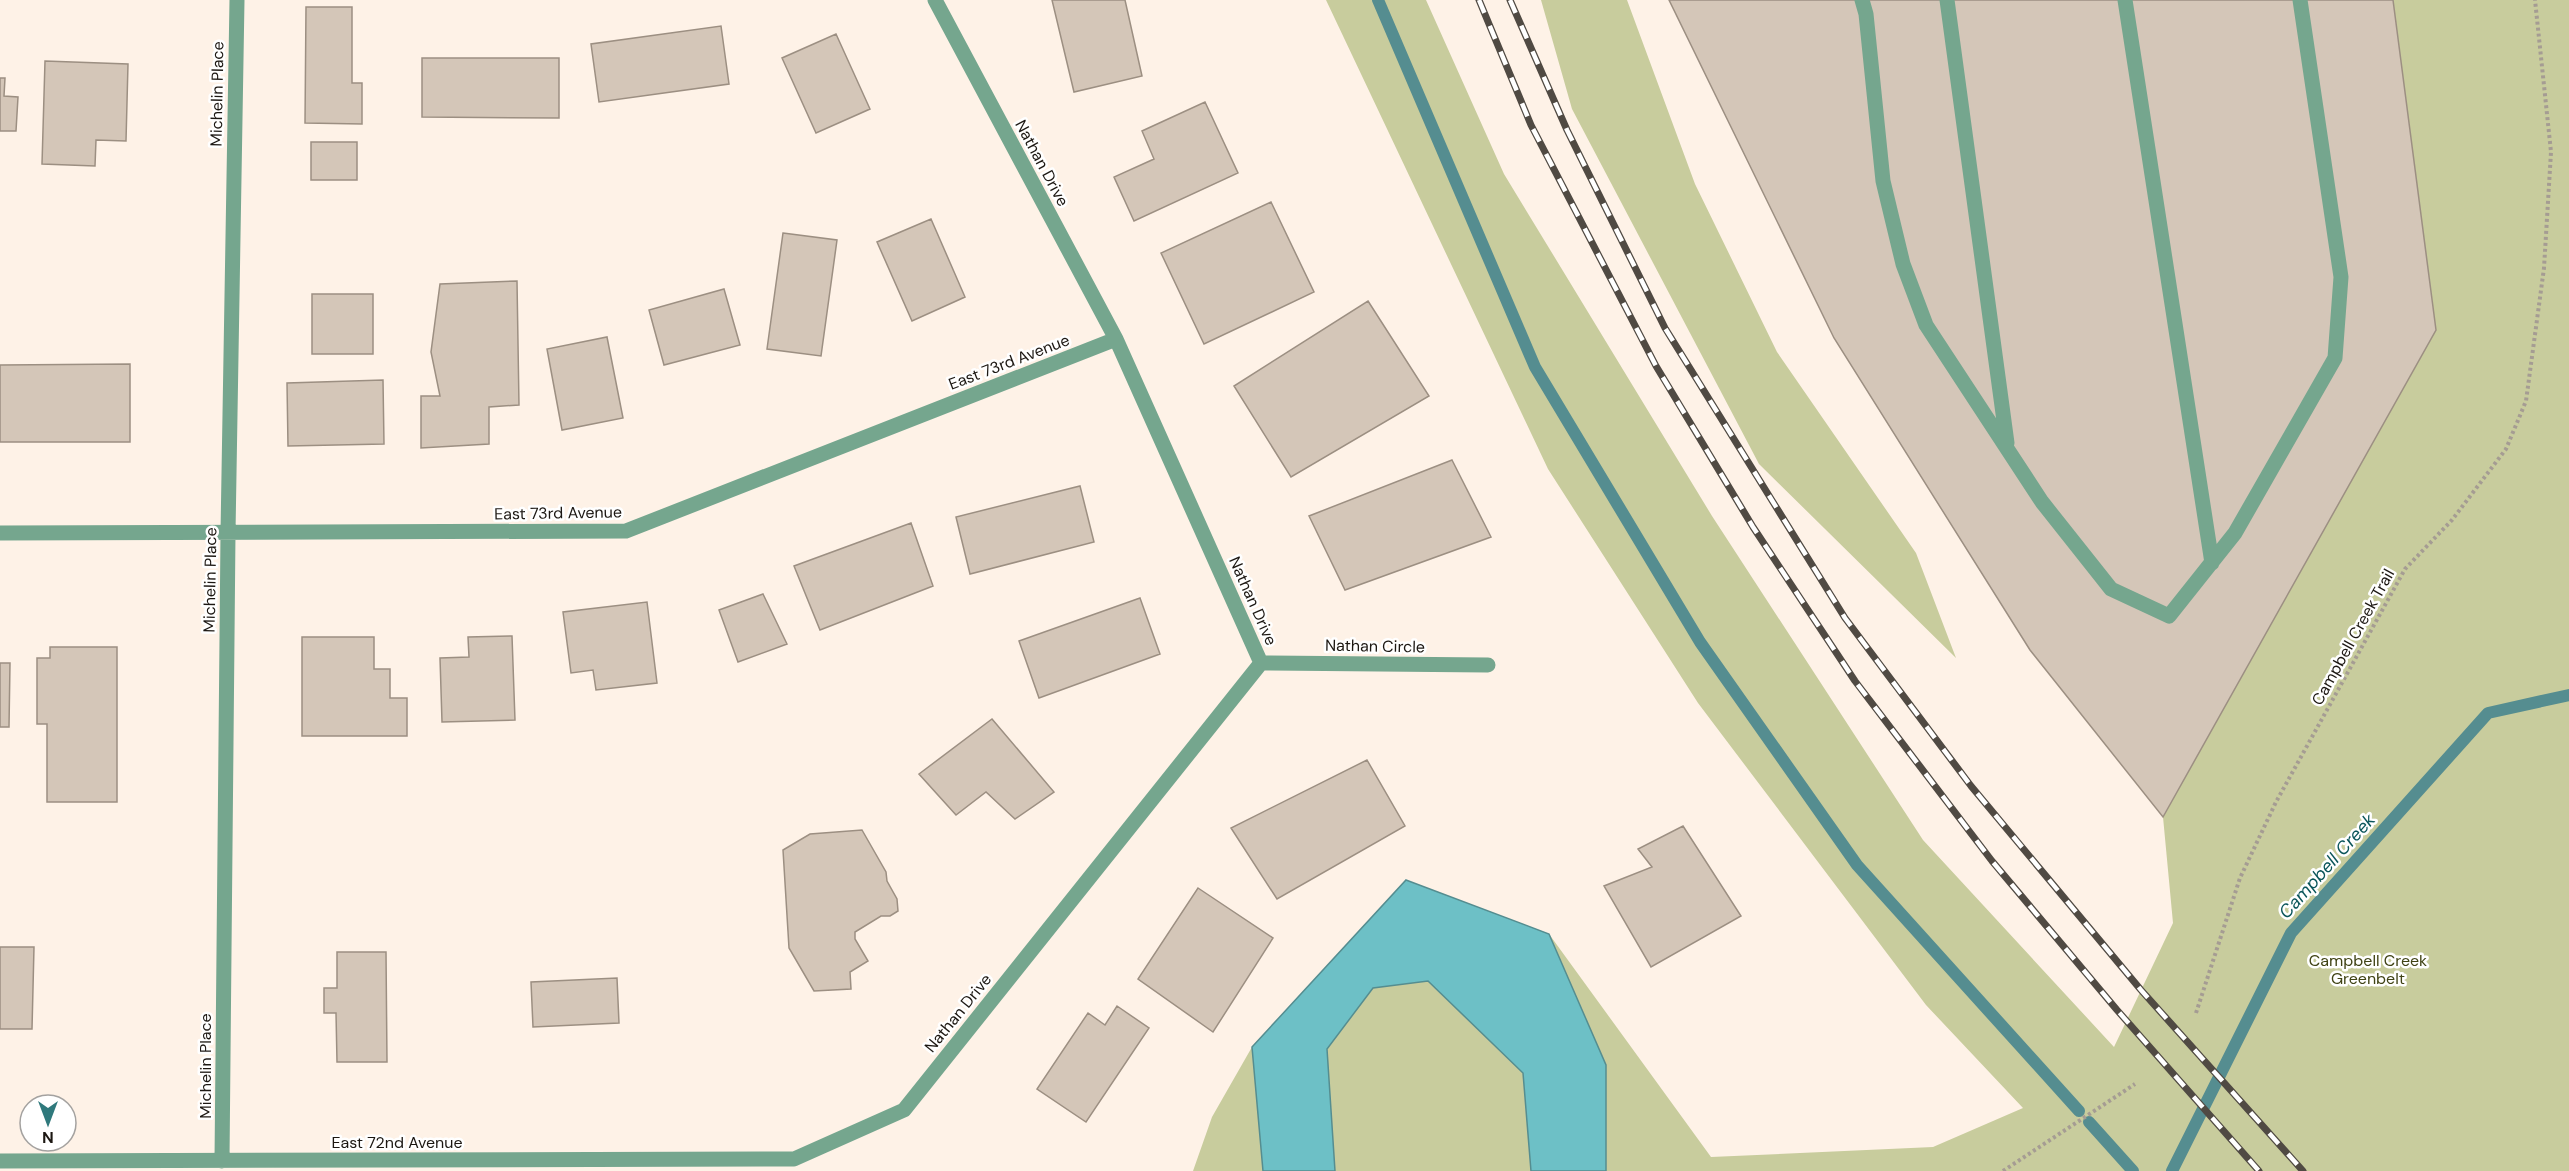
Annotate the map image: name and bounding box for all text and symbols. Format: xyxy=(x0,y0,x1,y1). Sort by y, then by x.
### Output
street label: Michelin Place xyxy=(206,41,228,147)
street label: Nathan Drive xyxy=(1010,116,1074,210)
street label: East 73rd Avenue xyxy=(946,329,1072,395)
street label: East 73rd Avenue xyxy=(494,501,622,525)
street label: Michelin Place xyxy=(199,527,221,633)
street label: Nathan Drive xyxy=(1224,553,1282,649)
street label: Campbell Creek Trail xyxy=(2307,565,2399,709)
street label: Nathan Circle xyxy=(1325,635,1425,657)
water label: Campbell Creek xyxy=(2273,808,2381,924)
park label: Campbell Creek Greenbelt xyxy=(2309,950,2427,989)
street label: Nathan Drive xyxy=(920,969,996,1057)
street label: Michelin Place xyxy=(195,1013,216,1119)
north arrow xyxy=(18,1093,78,1153)
text: N xyxy=(42,1127,54,1148)
street label: East 72nd Avenue xyxy=(331,1132,463,1153)

